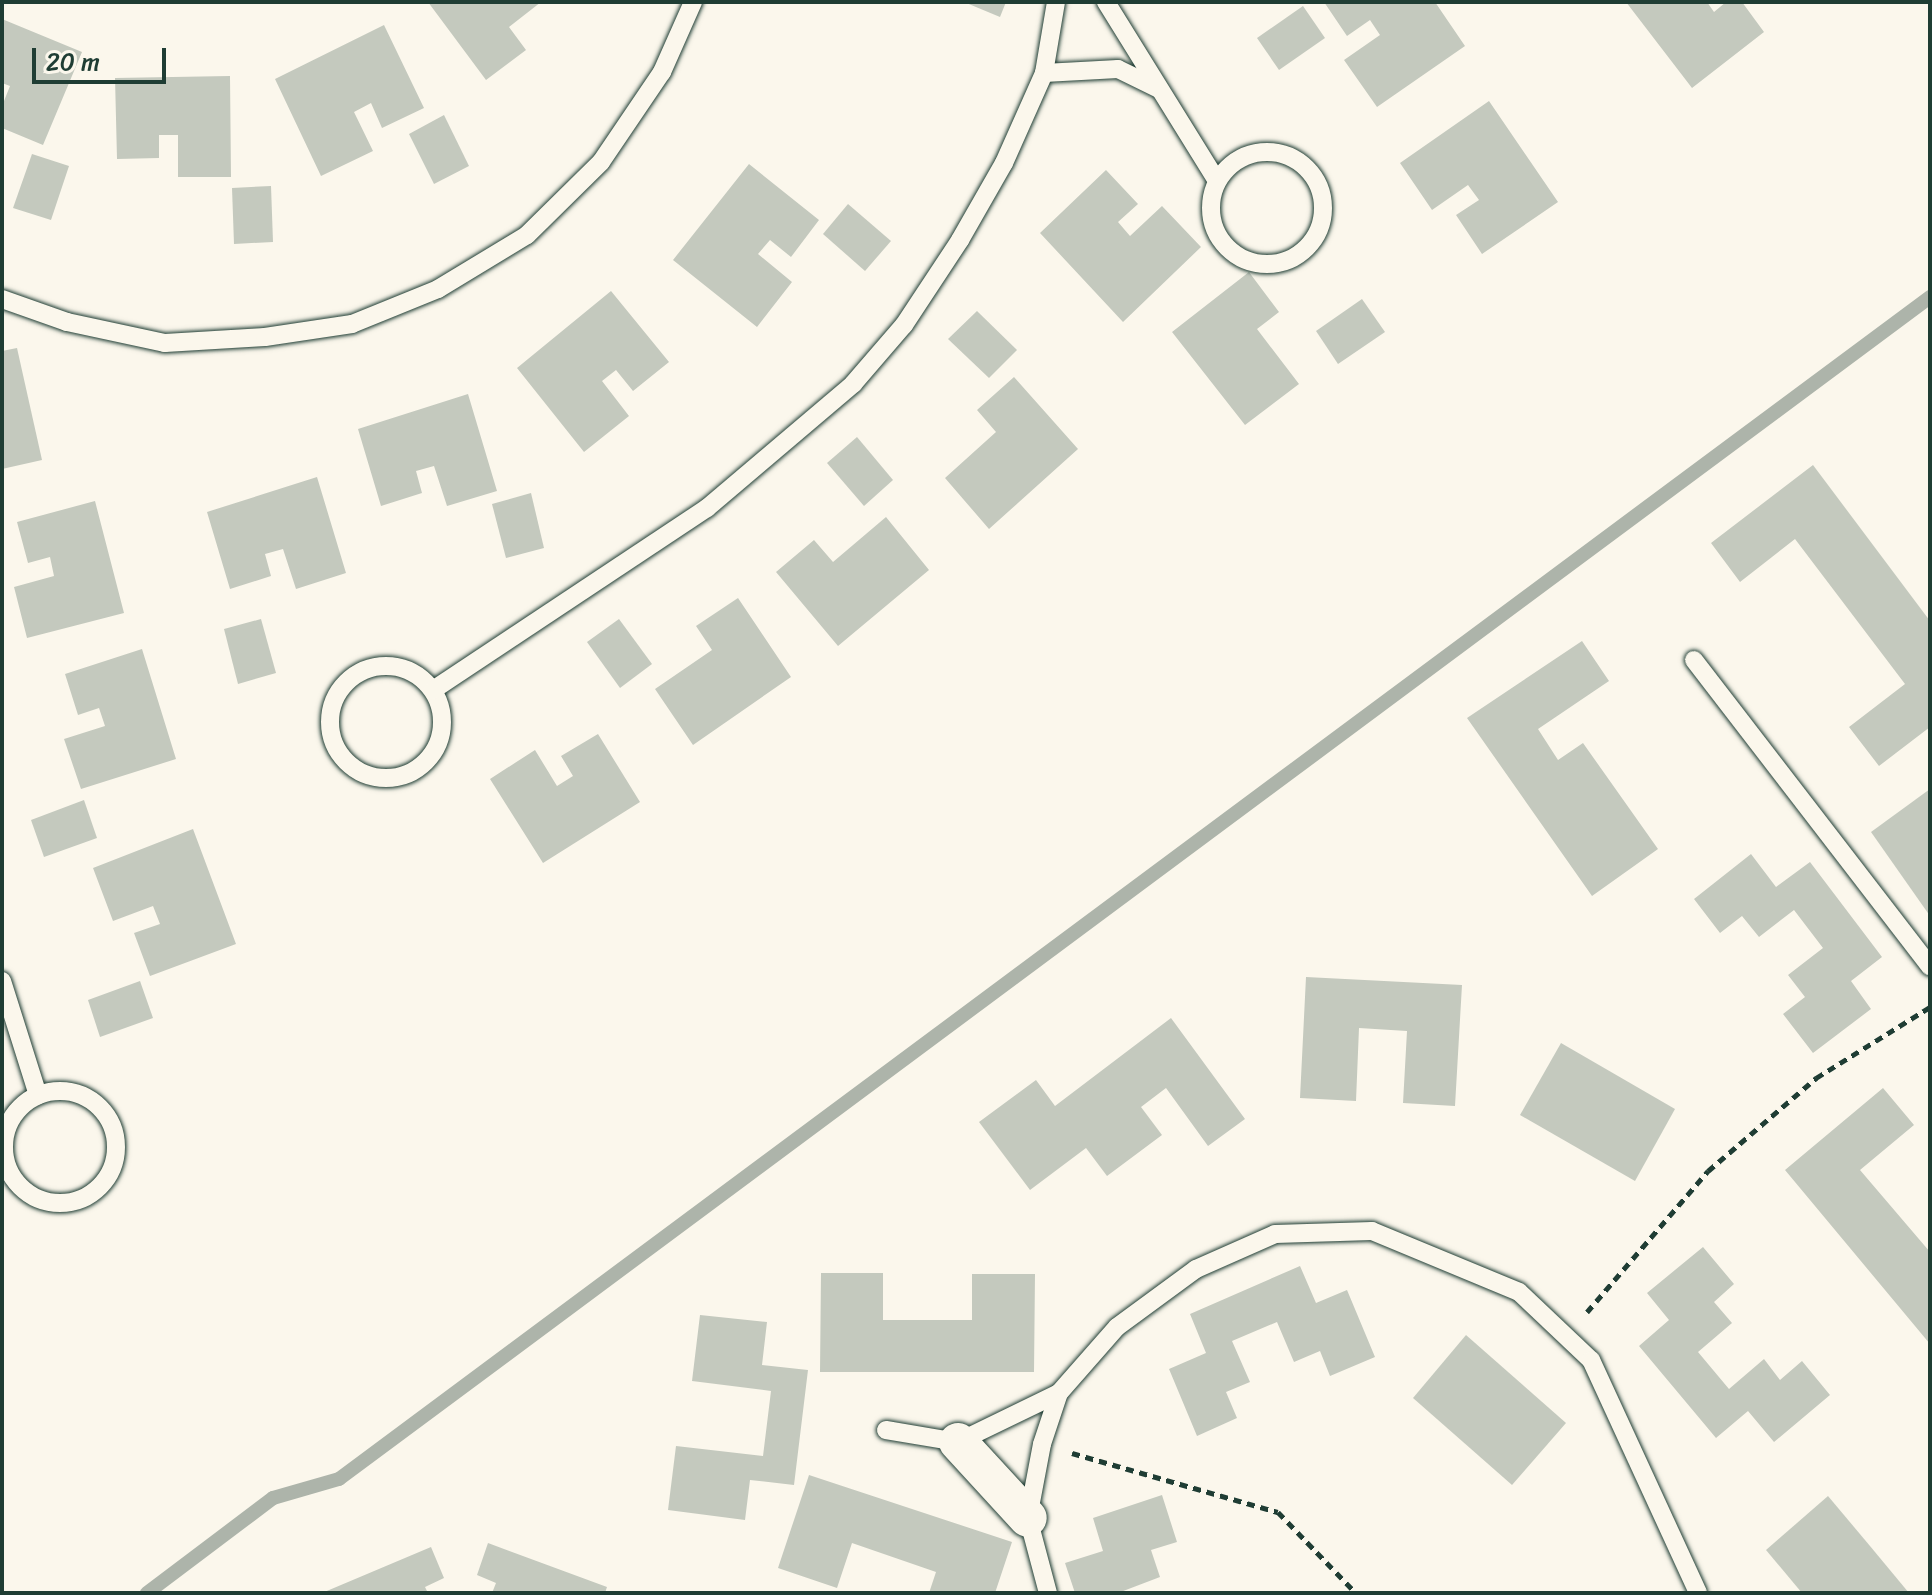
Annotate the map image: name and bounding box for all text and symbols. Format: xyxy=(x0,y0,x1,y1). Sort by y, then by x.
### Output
scale bar xyxy=(36,32,170,82)
text: 20 m xyxy=(46,41,100,83)

